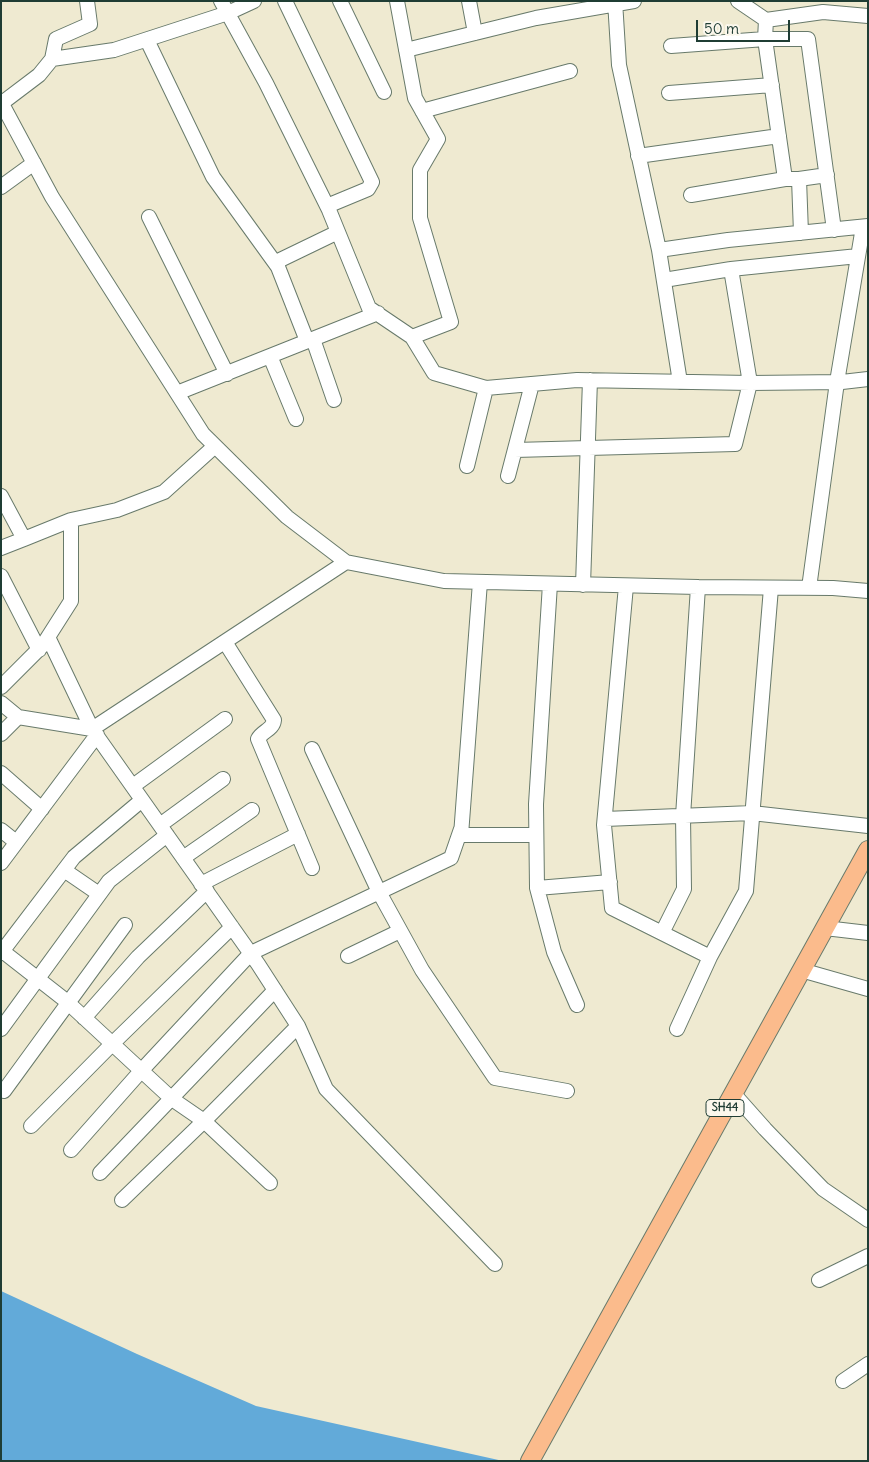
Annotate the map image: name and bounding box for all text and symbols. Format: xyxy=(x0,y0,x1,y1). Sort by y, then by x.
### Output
scale bar xyxy=(699,10,793,42)
text: 50 m xyxy=(704,19,739,38)
road number: SH44 xyxy=(706,1100,744,1116)

